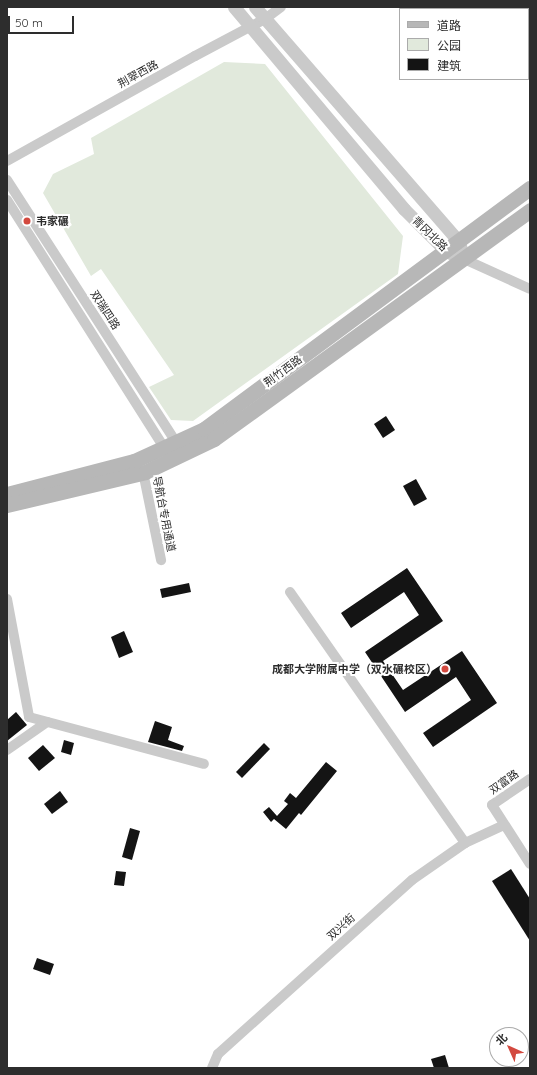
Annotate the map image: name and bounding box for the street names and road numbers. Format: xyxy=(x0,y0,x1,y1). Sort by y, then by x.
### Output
street label: 荆翠西路 xyxy=(116,58,160,90)
street label: 青冈北路 xyxy=(410,214,450,254)
street label: 双瑞四路 xyxy=(87,288,123,332)
street label: 荆竹西路 xyxy=(261,353,305,389)
street label: 导航台专用通道 xyxy=(150,475,178,553)
street label: 双富路 xyxy=(487,767,521,797)
street label: 双兴街 xyxy=(324,911,358,943)

